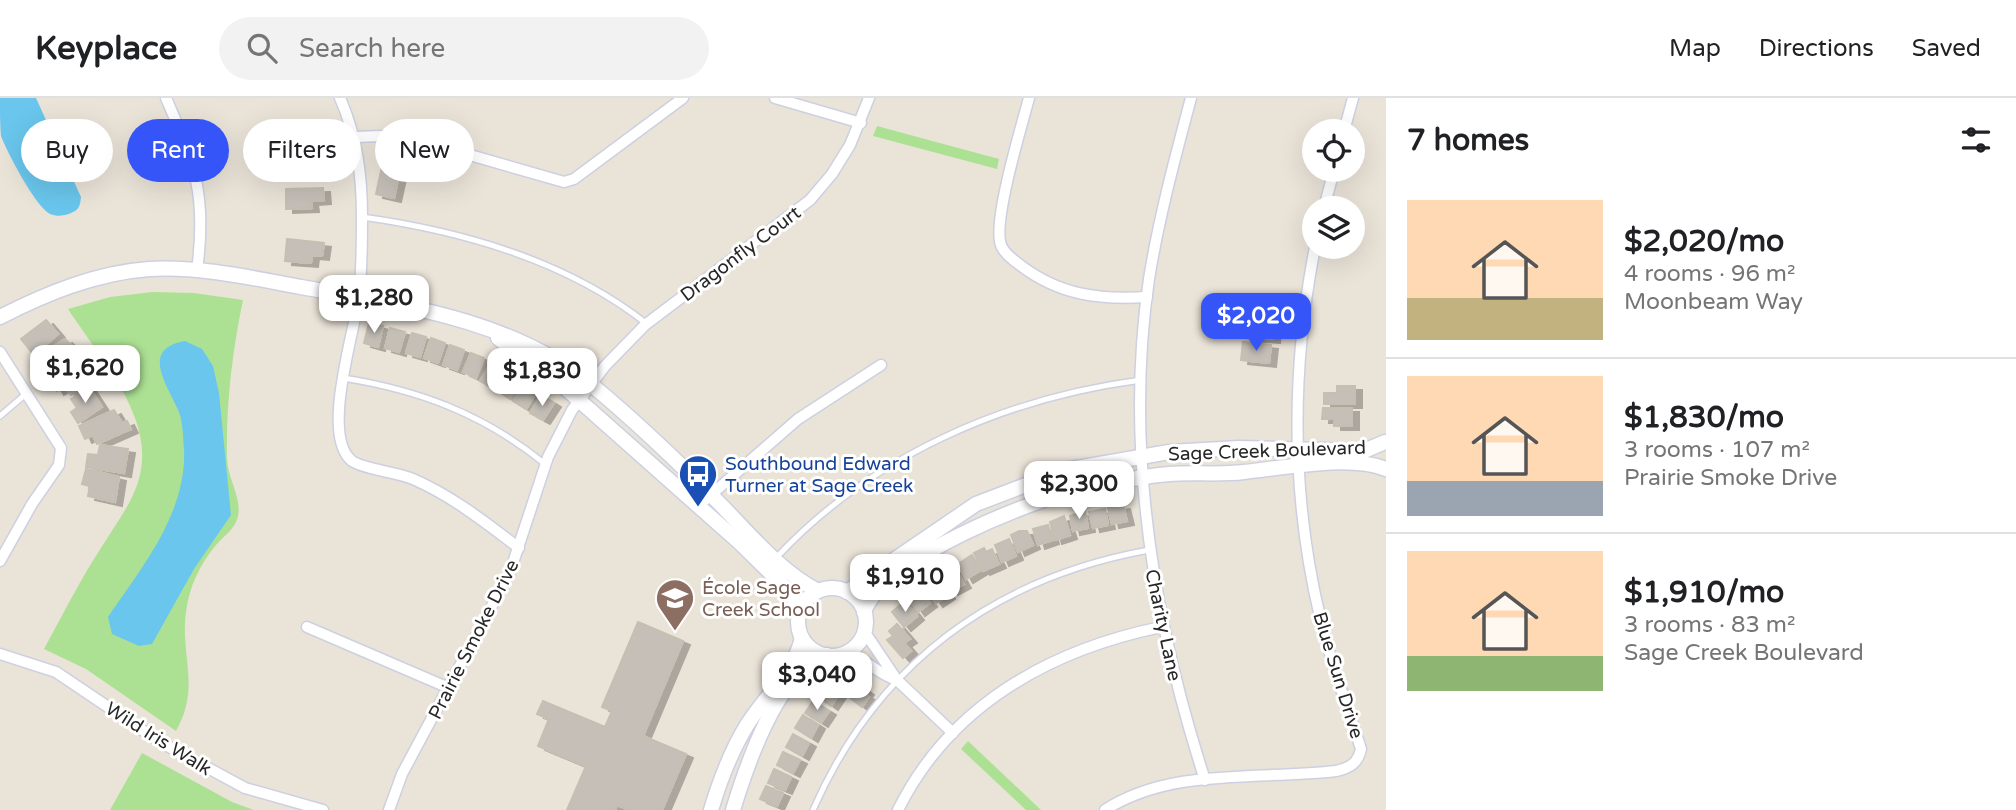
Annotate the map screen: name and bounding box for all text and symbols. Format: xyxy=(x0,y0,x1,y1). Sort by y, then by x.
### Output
search box xyxy=(219,17,709,80)
text: Keyplace xyxy=(35,29,177,68)
icon: search xyxy=(243,29,281,67)
text: Search here xyxy=(299,33,445,64)
text: Map xyxy=(1669,34,1721,63)
text: Directions xyxy=(1759,34,1874,63)
text: Saved xyxy=(1912,34,1981,63)
chip: Buy xyxy=(21,119,113,182)
chip: Rent xyxy=(127,119,229,182)
chip: Filters xyxy=(243,119,361,182)
chip: New xyxy=(375,119,474,182)
map controls xyxy=(1302,119,1365,259)
button: locate xyxy=(1302,119,1365,182)
icon: filters xyxy=(1957,121,1995,159)
text: 7 homes xyxy=(1407,122,1529,159)
button: layers xyxy=(1302,196,1365,259)
street label: Dragonfly Court xyxy=(676,201,805,306)
text: $2,020/mo xyxy=(1624,223,1784,260)
icon: home xyxy=(1463,228,1547,312)
text: 4 rooms · 96 m² xyxy=(1624,260,1795,288)
pin: $1,280 xyxy=(317,275,431,335)
text: $1,280 xyxy=(335,284,413,312)
text: Moonbeam Way xyxy=(1624,288,1803,316)
pin: $2,020 xyxy=(1199,294,1313,353)
text: $2,020 xyxy=(1217,302,1295,330)
pin: $1,620 xyxy=(28,345,142,405)
pin: $1,830 xyxy=(485,348,599,408)
text: $1,620 xyxy=(46,354,124,382)
text: $1,830 xyxy=(503,357,581,385)
text: $1,830/mo xyxy=(1624,399,1784,436)
icon: home xyxy=(1463,404,1547,488)
text: 3 rooms · 107 m² xyxy=(1624,436,1810,464)
street label: Sage Creek Boulevard xyxy=(1168,437,1366,465)
bus stop icon: Southbound Edward Turner at Sage Creek xyxy=(677,453,719,508)
place label: Southbound Edward Turner at Sage Creek xyxy=(725,453,913,497)
pin: $2,300 xyxy=(1022,462,1136,521)
text: Prairie Smoke Drive xyxy=(1624,464,1837,492)
text: $2,300 xyxy=(1040,470,1118,498)
pin: $1,910 xyxy=(848,554,962,614)
street label: Prairie Smoke Drive xyxy=(424,556,524,723)
text: $1,910 xyxy=(866,563,944,591)
street label: Charity Lane xyxy=(1140,567,1186,683)
text: $1,910/mo xyxy=(1624,574,1784,611)
school or university icon: École Sage Creek School xyxy=(654,577,696,632)
place label: École Sage Creek School xyxy=(702,577,820,621)
icon: home xyxy=(1463,579,1547,663)
street label: Blue Sun Drive xyxy=(1308,609,1368,741)
text: 3 rooms · 83 m² xyxy=(1624,611,1795,639)
text: Sage Creek Boulevard xyxy=(1624,639,1864,667)
pin: $3,040 xyxy=(760,652,874,712)
text: $3,040 xyxy=(778,661,856,689)
street label: Wild Iris Walk xyxy=(101,697,216,780)

